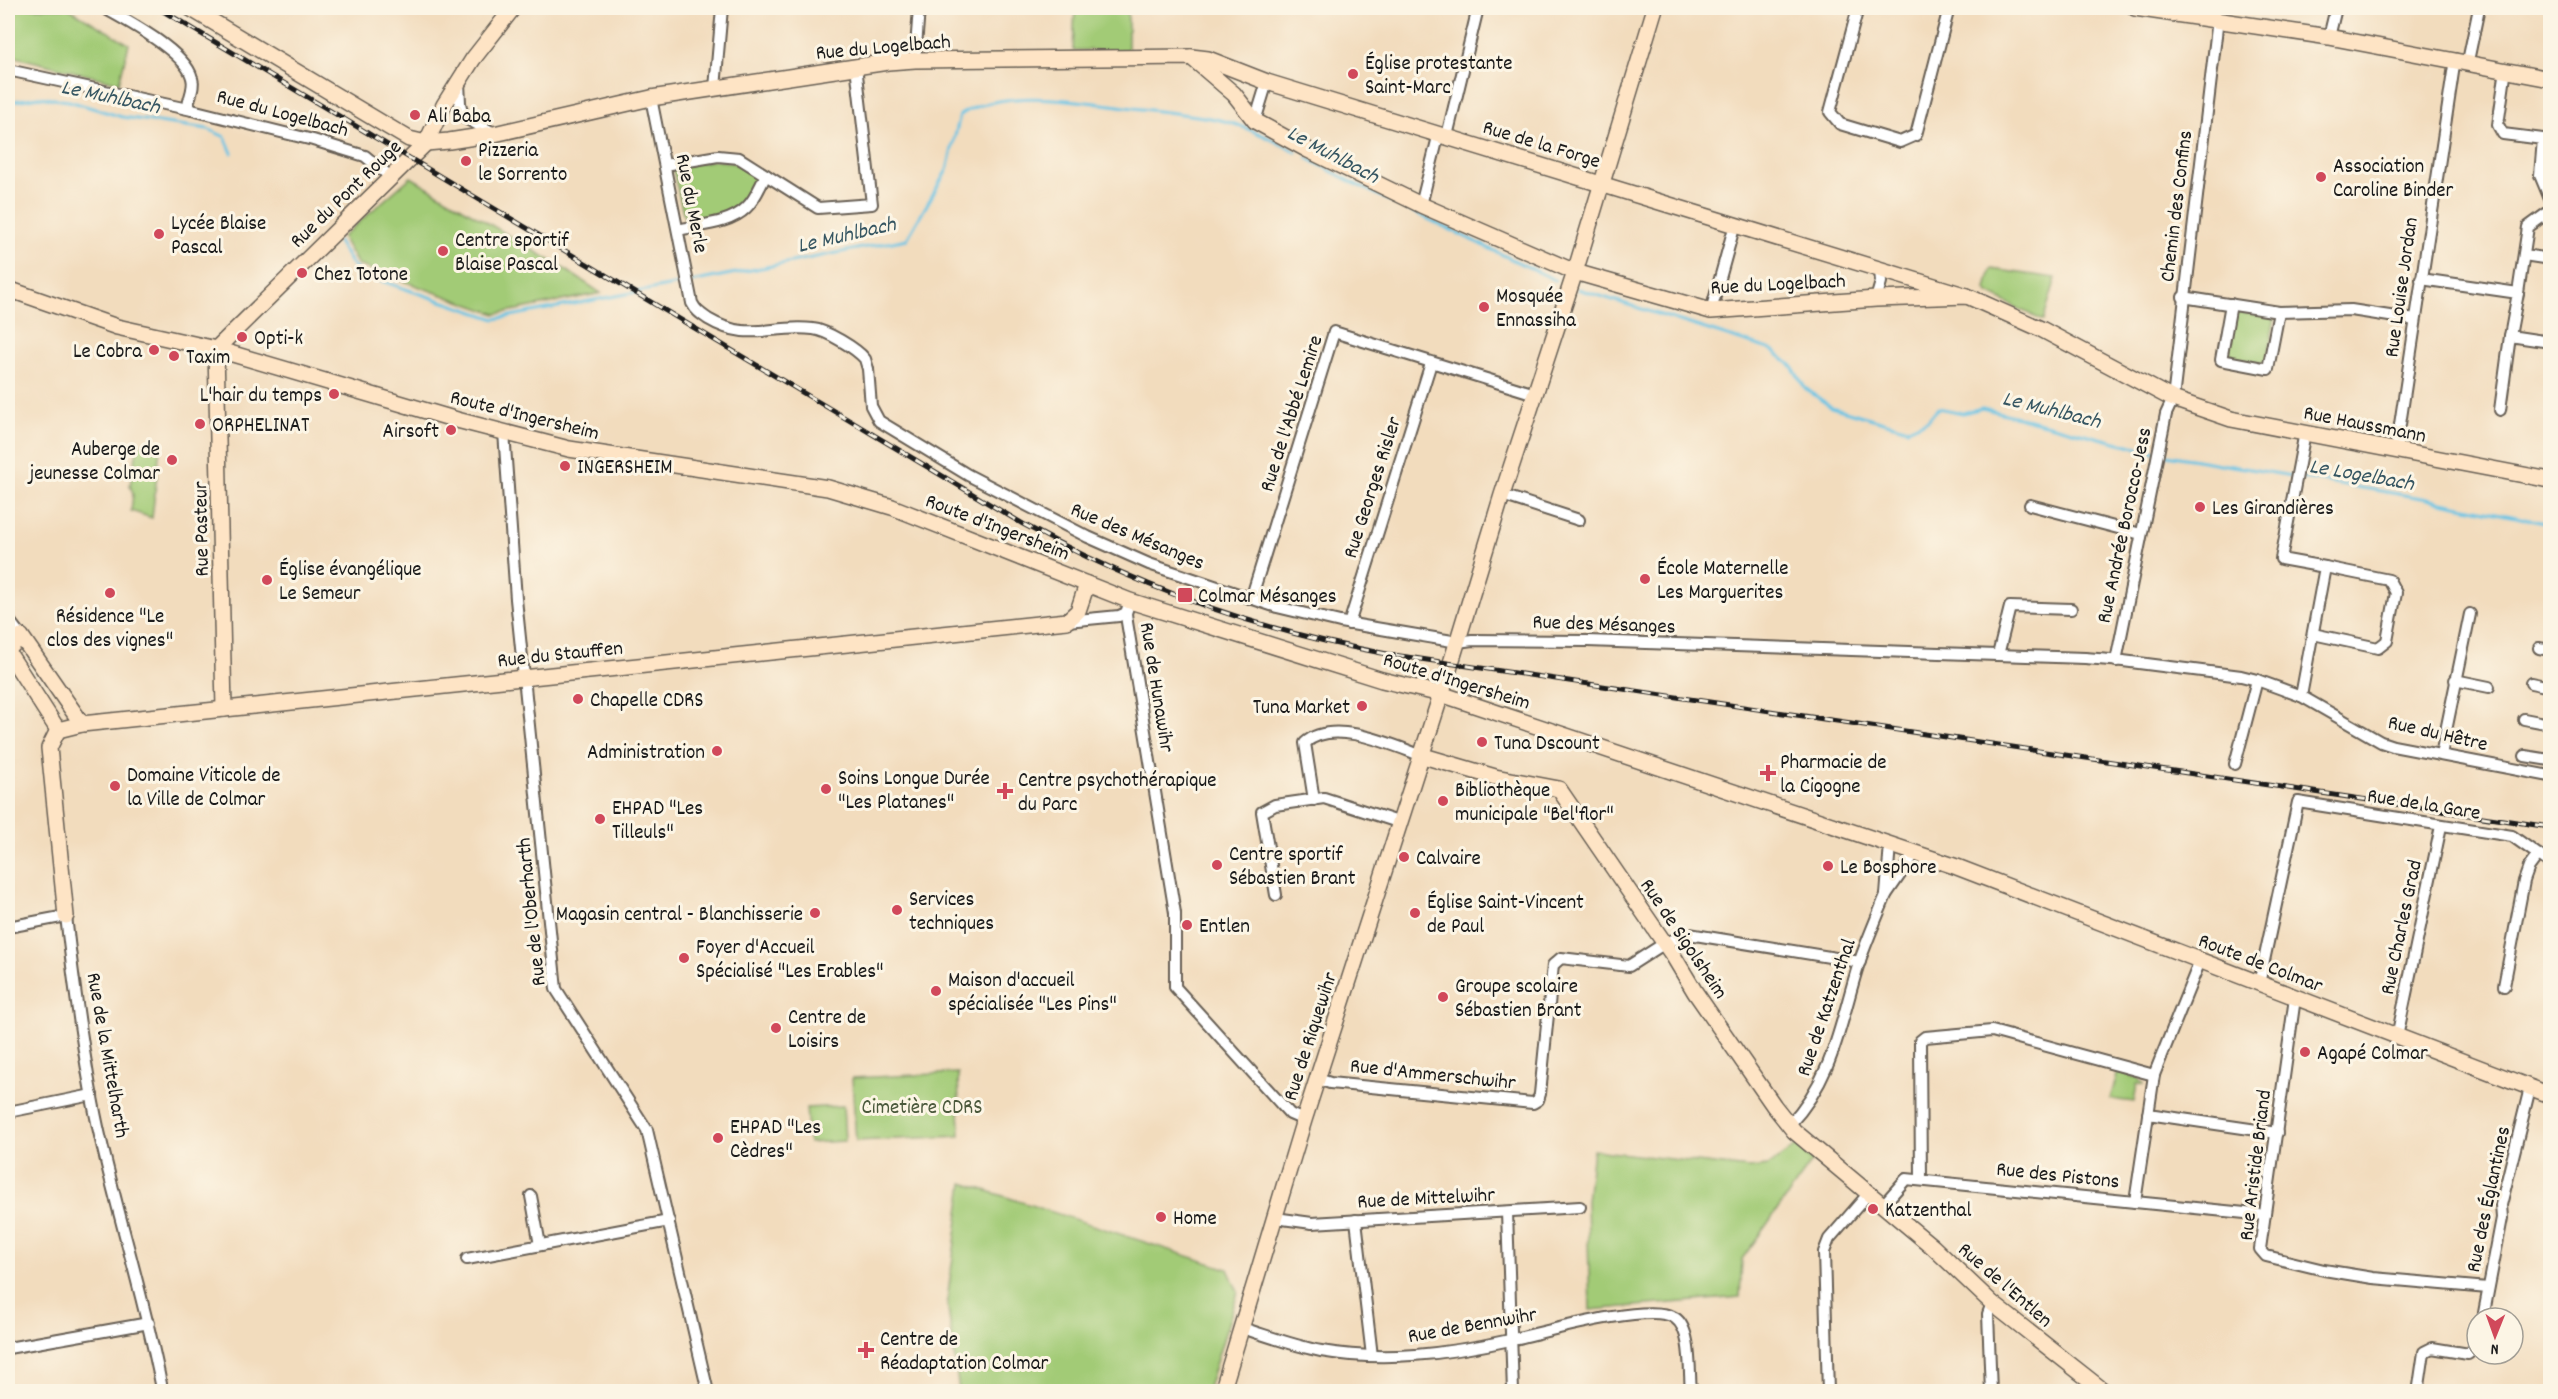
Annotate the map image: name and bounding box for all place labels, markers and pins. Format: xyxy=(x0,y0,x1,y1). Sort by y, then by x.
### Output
place label: Église protestante Saint-Marc xyxy=(1365,50,1512,104)
marker: Église protestante Saint-Marc xyxy=(1346,67,1360,81)
place label: Ali Baba xyxy=(427,103,492,133)
marker: Ali Baba xyxy=(408,108,422,122)
place label: Pizzeria le Sorrento xyxy=(478,137,567,191)
place label: Association Caroline Binder xyxy=(2333,153,2454,207)
marker: Pizzeria le Sorrento xyxy=(459,154,473,168)
marker: Association Caroline Binder xyxy=(2314,170,2328,184)
place label: Lycée Blaise Pascal xyxy=(171,210,266,264)
marker: Lycée Blaise Pascal xyxy=(152,227,166,241)
place label: Centre sportif Blaise Pascal xyxy=(455,227,569,281)
marker: Centre sportif Blaise Pascal xyxy=(436,244,450,258)
place label: Chez Totone xyxy=(314,261,408,291)
marker: Chez Totone xyxy=(295,266,309,280)
place label: Mosquée Ennassiha xyxy=(1496,283,1577,337)
marker: Mosquée Ennassiha xyxy=(1477,300,1491,314)
place label: Opti-k xyxy=(254,325,303,355)
marker: Opti-k xyxy=(235,330,249,344)
place label: Le Cobra xyxy=(73,338,143,368)
marker: Le Cobra xyxy=(147,343,161,357)
place label: Taxim xyxy=(186,344,230,374)
marker: Taxim xyxy=(167,349,181,363)
place label: L'hair du temps xyxy=(200,382,322,412)
marker: L'hair du temps xyxy=(327,387,341,401)
place label: ORPHELINAT xyxy=(212,412,310,442)
marker: ORPHELINAT xyxy=(193,417,207,431)
place label: Airsoft xyxy=(383,418,439,448)
marker: Airsoft xyxy=(444,423,458,437)
place label: Auberge de jeunesse Colmar xyxy=(27,436,160,490)
marker: Auberge de jeunesse Colmar xyxy=(165,453,179,467)
place label: INGERSHEIM xyxy=(577,454,673,484)
marker: INGERSHEIM xyxy=(558,459,572,473)
place label: Les Girandières xyxy=(2212,495,2334,525)
marker: Les Girandières xyxy=(2193,500,2207,514)
place label: École Maternelle Les Marguerites xyxy=(1657,555,1788,609)
place label: Église évangélique Le Semeur xyxy=(279,556,422,610)
marker: École Maternelle Les Marguerites xyxy=(1638,572,1652,586)
marker: Église évangélique Le Semeur xyxy=(260,573,274,587)
place label: Colmar Mésanges xyxy=(1198,583,1337,613)
marker: Résidence "Le clos des vignes" xyxy=(103,586,117,600)
marker: Colmar Mésanges xyxy=(1176,586,1194,604)
place label: Résidence "Le clos des vignes" xyxy=(47,603,173,657)
place label: Chapelle CDRS xyxy=(590,687,704,717)
marker: Chapelle CDRS xyxy=(571,692,585,706)
place label: Tuna Market xyxy=(1253,694,1350,724)
marker: Tuna Market xyxy=(1355,699,1369,713)
place label: Tuna Dscount xyxy=(1494,730,1600,760)
marker: Tuna Dscount xyxy=(1475,735,1489,749)
place label: Administration xyxy=(587,739,705,769)
marker: Administration xyxy=(710,744,724,758)
place label: Pharmacie de la Cigogne xyxy=(1780,749,1887,803)
place label: Domaine Viticole de la Ville de Colmar xyxy=(127,762,281,816)
place label: Soins Longue Durée "Les Platanes" xyxy=(838,765,990,819)
marker: Pharmacie de la Cigogne xyxy=(1761,766,1775,780)
place label: Centre psychothérapique du Parc xyxy=(1018,767,1217,821)
place label: Bibliothèque municipale "Bel'flor" xyxy=(1455,777,1614,831)
marker: Domaine Viticole de la Ville de Colmar xyxy=(108,779,122,793)
marker: Soins Longue Durée "Les Platanes" xyxy=(819,782,833,796)
marker: Centre psychothérapique du Parc xyxy=(996,782,1014,800)
marker: Bibliothèque municipale "Bel'flor" xyxy=(1436,794,1450,808)
place label: EHPAD "Les Tilleuls" xyxy=(612,795,703,849)
marker: EHPAD "Les Tilleuls" xyxy=(593,812,607,826)
place label: Centre sportif Sébastien Brant xyxy=(1229,841,1356,895)
place label: Calvaire xyxy=(1416,845,1481,875)
marker: Calvaire xyxy=(1397,850,1411,864)
place label: Le Bosphore xyxy=(1840,854,1936,884)
marker: Centre sportif Sébastien Brant xyxy=(1210,858,1224,872)
marker: Le Bosphore xyxy=(1821,859,1835,873)
place label: Services techniques xyxy=(909,886,994,940)
place label: Église Saint-Vincent de Paul xyxy=(1427,889,1584,943)
place label: Magasin central - Blanchisserie xyxy=(556,901,803,931)
marker: Services techniques xyxy=(890,903,904,917)
marker: Magasin central - Blanchisserie xyxy=(808,906,822,920)
marker: Église Saint-Vincent de Paul xyxy=(1408,906,1422,920)
place label: Entlen xyxy=(1199,913,1250,943)
marker: Entlen xyxy=(1180,918,1194,932)
place label: Foyer d'Accueil Spécialisé "Les Erables" xyxy=(696,934,883,988)
marker: Foyer d'Accueil Spécialisé "Les Erables" xyxy=(677,951,691,965)
place label: Maison d'accueil spécialisée "Les Pins" xyxy=(948,967,1117,1021)
place label: Groupe scolaire Sébastien Brant xyxy=(1455,973,1582,1027)
marker: Maison d'accueil spécialisée "Les Pins" xyxy=(929,984,943,998)
marker: Groupe scolaire Sébastien Brant xyxy=(1436,990,1450,1004)
place label: Centre de Loisirs xyxy=(788,1004,866,1058)
marker: Centre de Loisirs xyxy=(769,1021,783,1035)
place label: Agapé Colmar xyxy=(2317,1040,2428,1070)
marker: Agapé Colmar xyxy=(2298,1045,2312,1059)
place label: EHPAD "Les Cèdres" xyxy=(730,1114,821,1168)
marker: EHPAD "Les Cèdres" xyxy=(711,1131,725,1145)
place label: Katzenthal xyxy=(1885,1197,1971,1227)
marker: Katzenthal xyxy=(1866,1202,1880,1216)
place label: Home xyxy=(1173,1205,1217,1235)
marker: Home xyxy=(1154,1210,1168,1224)
place label: Centre de Réadaptation Colmar xyxy=(880,1326,1049,1380)
marker: Centre de Réadaptation Colmar xyxy=(857,1341,875,1359)

